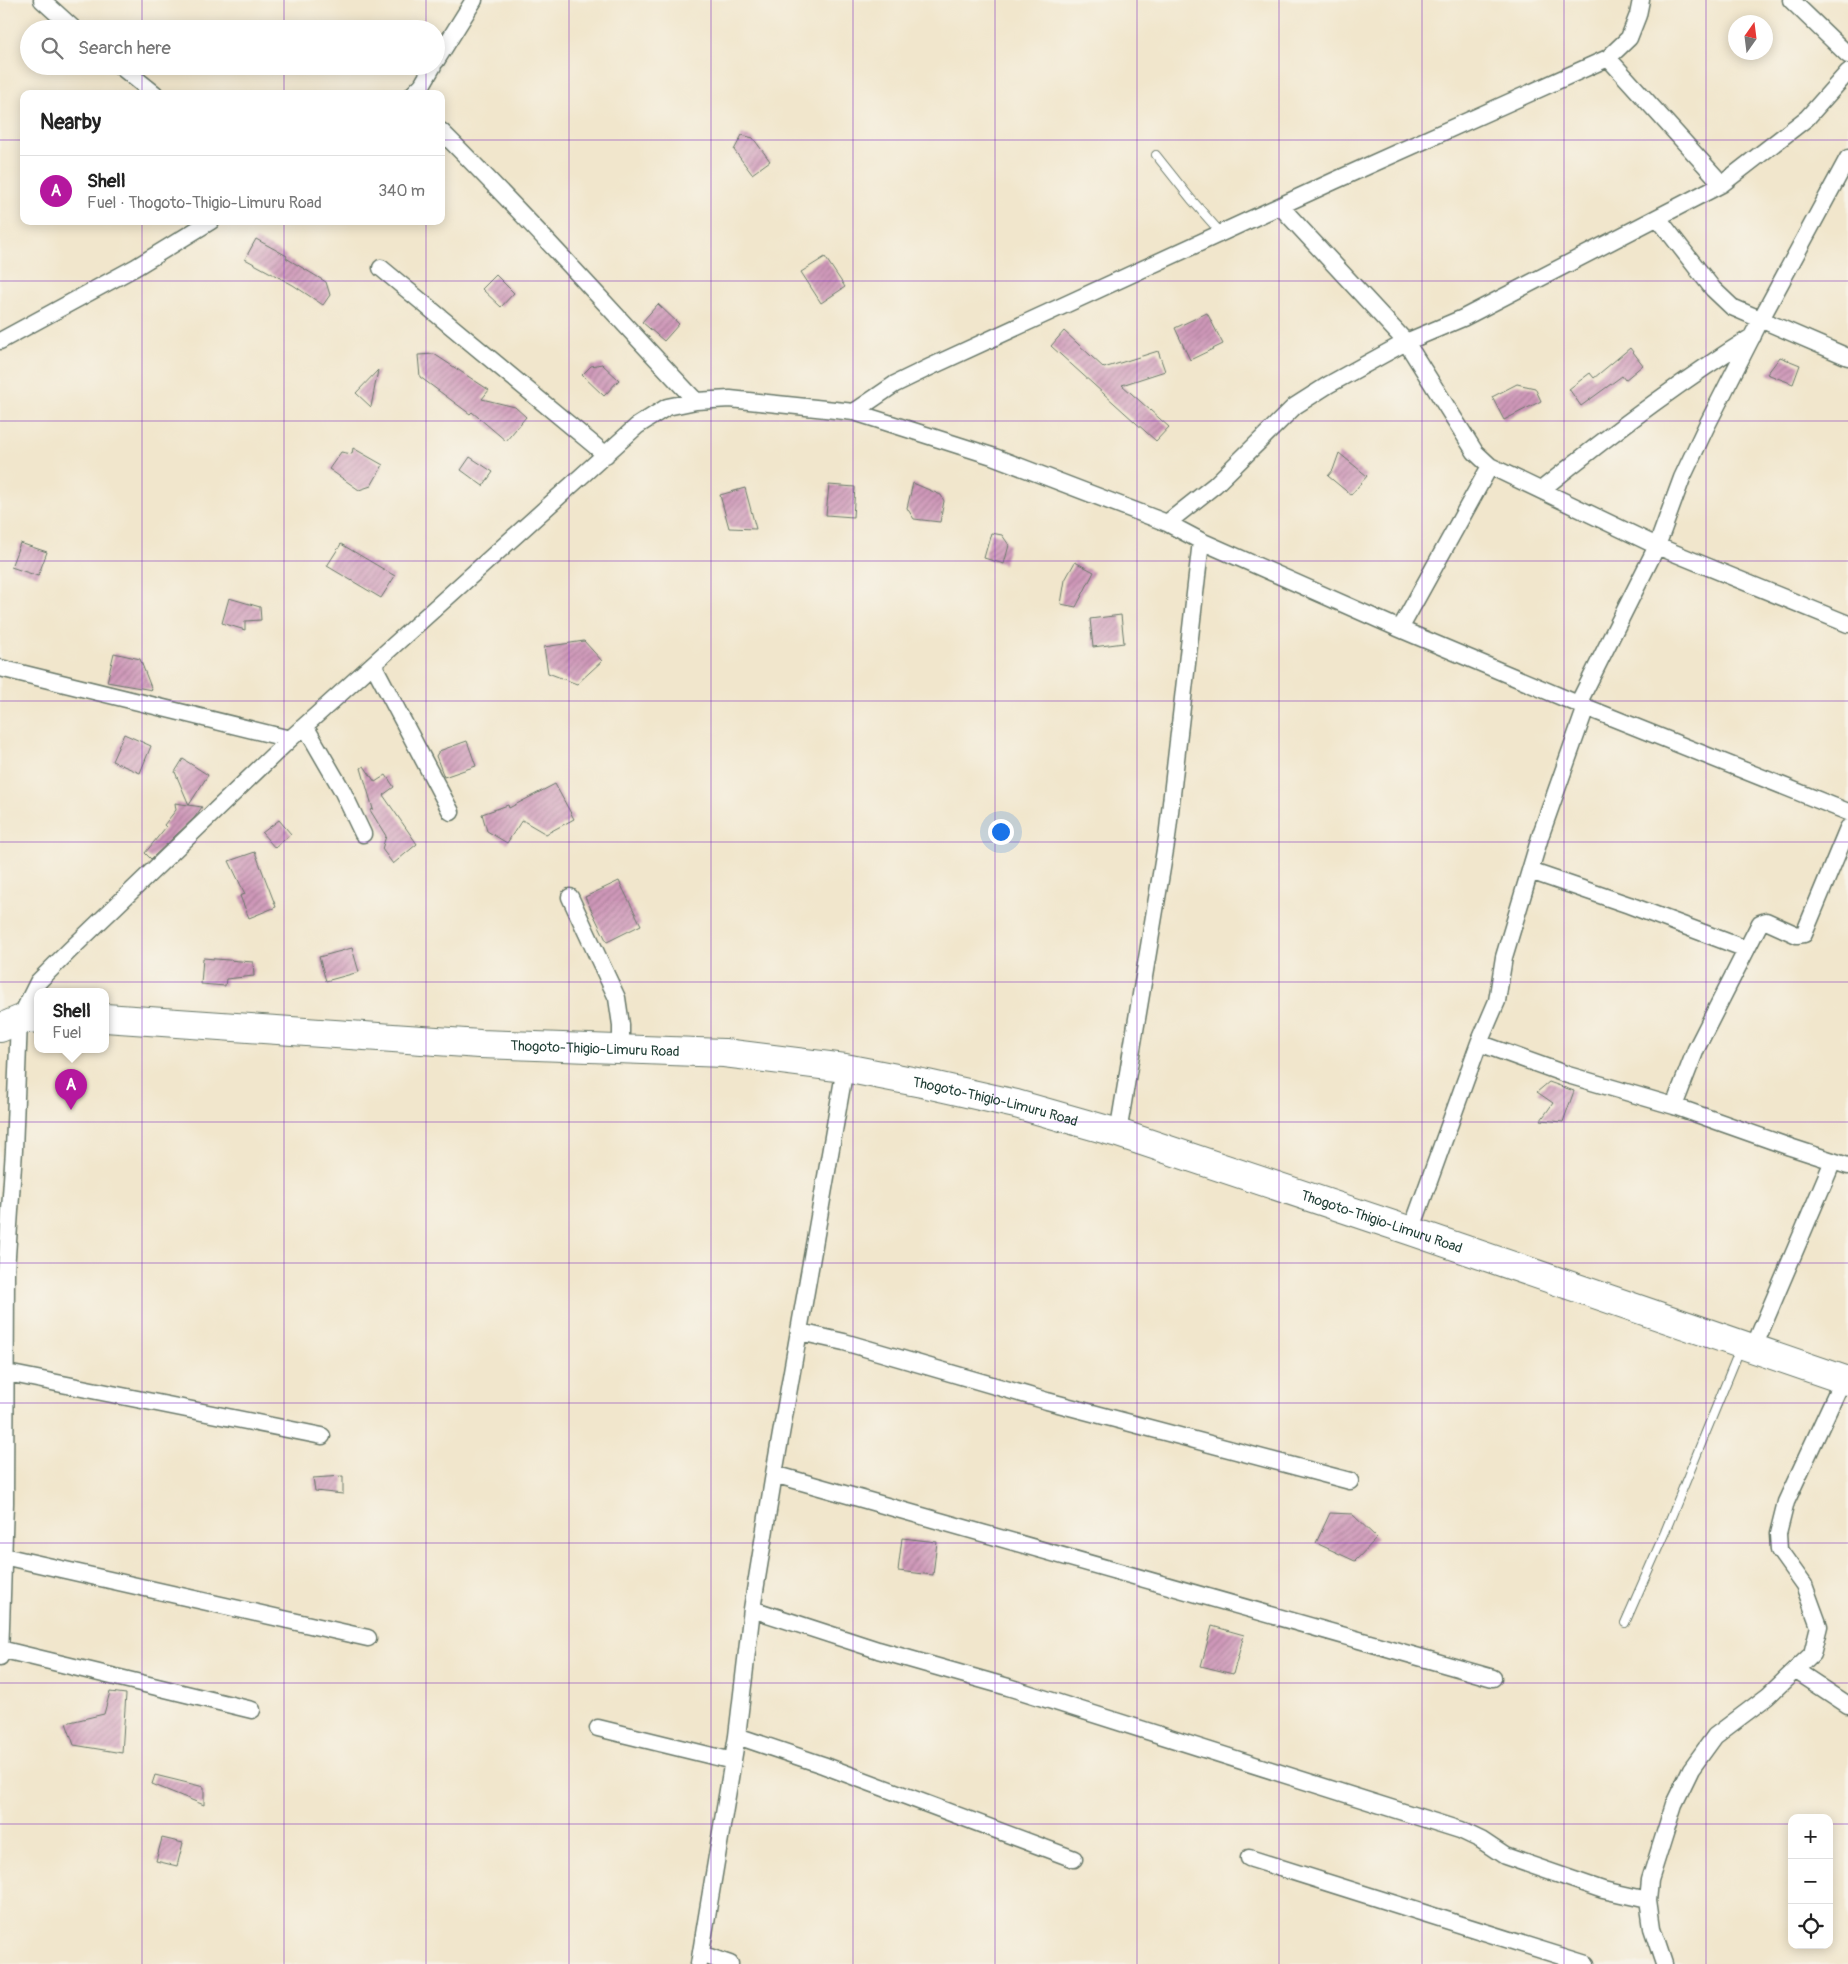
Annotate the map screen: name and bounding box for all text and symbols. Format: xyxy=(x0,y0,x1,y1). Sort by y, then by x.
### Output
north arrow xyxy=(1728,15,1773,60)
search box xyxy=(20,20,445,75)
icon: search xyxy=(38,34,66,62)
text: Search here xyxy=(78,36,171,60)
text: Nearby xyxy=(40,109,101,136)
text: Shell xyxy=(87,169,125,193)
text: A xyxy=(51,181,61,201)
text: 340 m xyxy=(378,181,425,201)
text: Fuel · Thogoto-Thigio-Limuru Road xyxy=(87,193,322,213)
your location xyxy=(988,819,1014,845)
popup xyxy=(34,988,109,1053)
text: Shell xyxy=(52,999,91,1023)
text: Fuel xyxy=(52,1023,82,1043)
street label: Thogoto-Thigio-Limuru Road xyxy=(510,1037,680,1060)
pin: A xyxy=(55,1069,87,1110)
street label: Thogoto-Thigio-Limuru Road xyxy=(911,1073,1080,1130)
street label: Thogoto-Thigio-Limuru Road xyxy=(1299,1186,1465,1257)
map controls xyxy=(1788,1814,1833,1949)
button: + xyxy=(1788,1814,1833,1859)
button: − xyxy=(1788,1859,1833,1904)
button: locate xyxy=(1788,1904,1833,1949)

